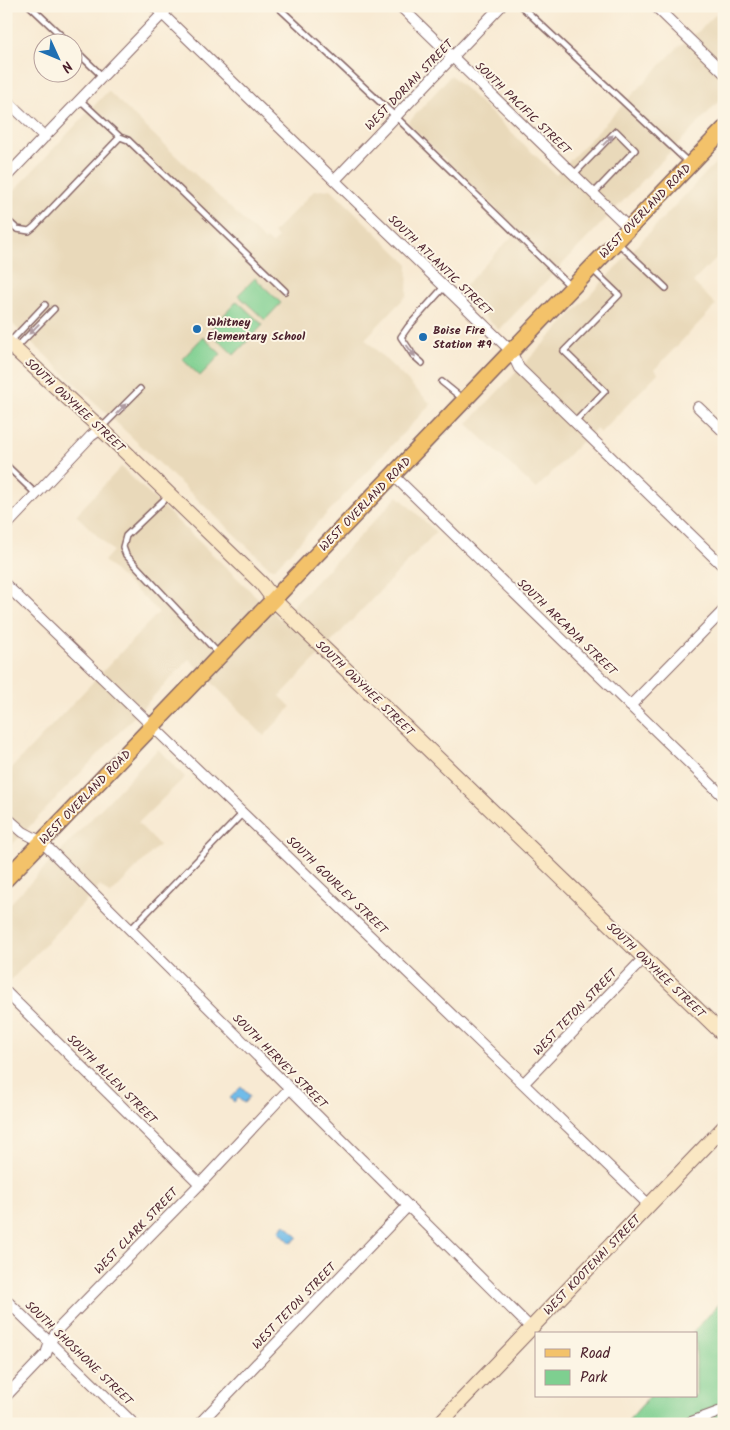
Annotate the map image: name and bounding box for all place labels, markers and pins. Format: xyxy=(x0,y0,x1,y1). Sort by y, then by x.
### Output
place label: Whitney Elementary School xyxy=(207,313,306,346)
place label: Boise Fire Station #9 xyxy=(433,321,492,354)
marker: Whitney Elementary School xyxy=(191,323,203,335)
marker: Boise Fire Station #9 xyxy=(417,331,429,343)

